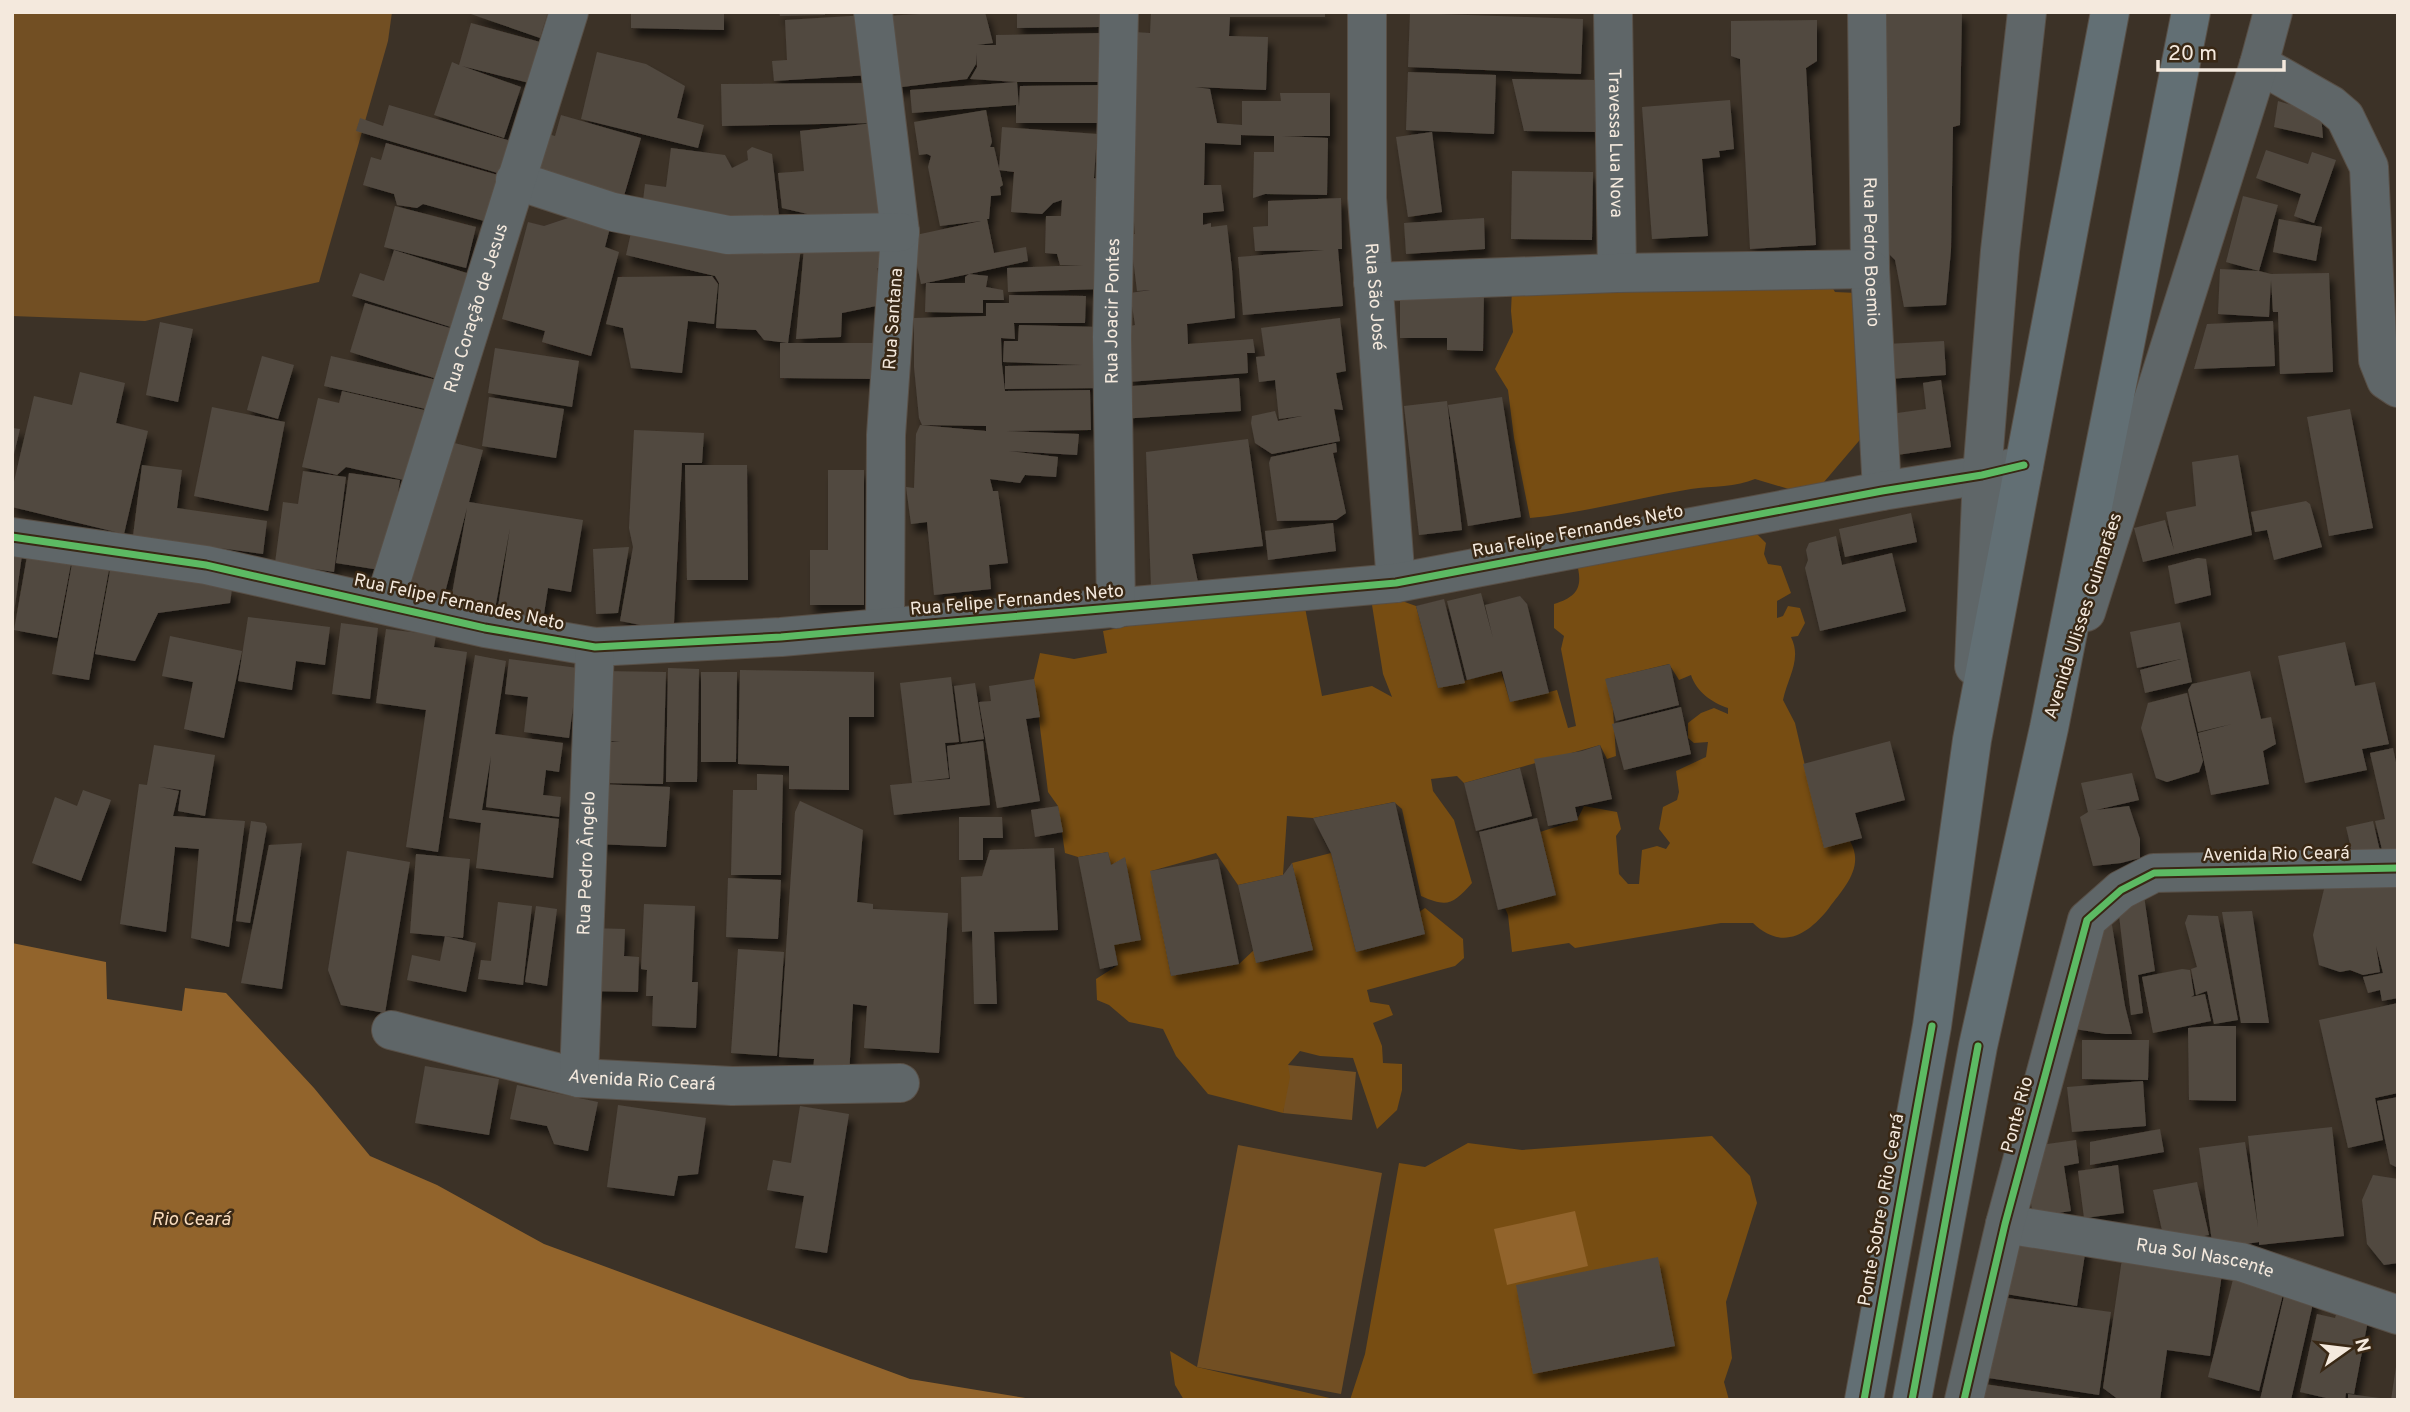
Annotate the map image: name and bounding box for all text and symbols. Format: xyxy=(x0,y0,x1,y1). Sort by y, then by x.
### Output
scale bar xyxy=(2158,28,2284,72)
text: 20 m xyxy=(2168,41,2217,68)
street label: Travessa Lua Nova xyxy=(1602,68,1628,218)
street label: Rua Pedro Boemio xyxy=(1857,177,1885,328)
street label: Rua Coração de Jesus xyxy=(439,220,514,396)
street label: Rua Joacir Pontes xyxy=(1100,238,1126,384)
street label: Rua São José xyxy=(1359,242,1390,351)
street label: Rua Santana xyxy=(879,267,909,371)
street label: Rua Felipe Fernandes Neto xyxy=(1470,500,1686,564)
street label: Avenida Ulisses Guimarães xyxy=(2040,510,2128,722)
street label: Rua Felipe Fernandes Neto xyxy=(352,569,566,637)
street label: Rua Felipe Fernandes Neto xyxy=(909,580,1125,622)
street label: Rua Pedro Ângelo xyxy=(573,791,601,936)
street label: Avenida Rio Ceará xyxy=(2202,842,2350,868)
street label: Avenida Rio Ceará xyxy=(566,1064,716,1097)
street label: Ponte Rio xyxy=(1997,1074,2039,1156)
street label: Ponte Sobre o Rio Ceará xyxy=(1854,1112,1910,1308)
water label: Rio Ceará xyxy=(151,1208,233,1232)
street label: Rua Sol Nascente xyxy=(2134,1234,2277,1284)
north arrow xyxy=(2312,1314,2382,1384)
text: N xyxy=(2348,1336,2375,1355)

